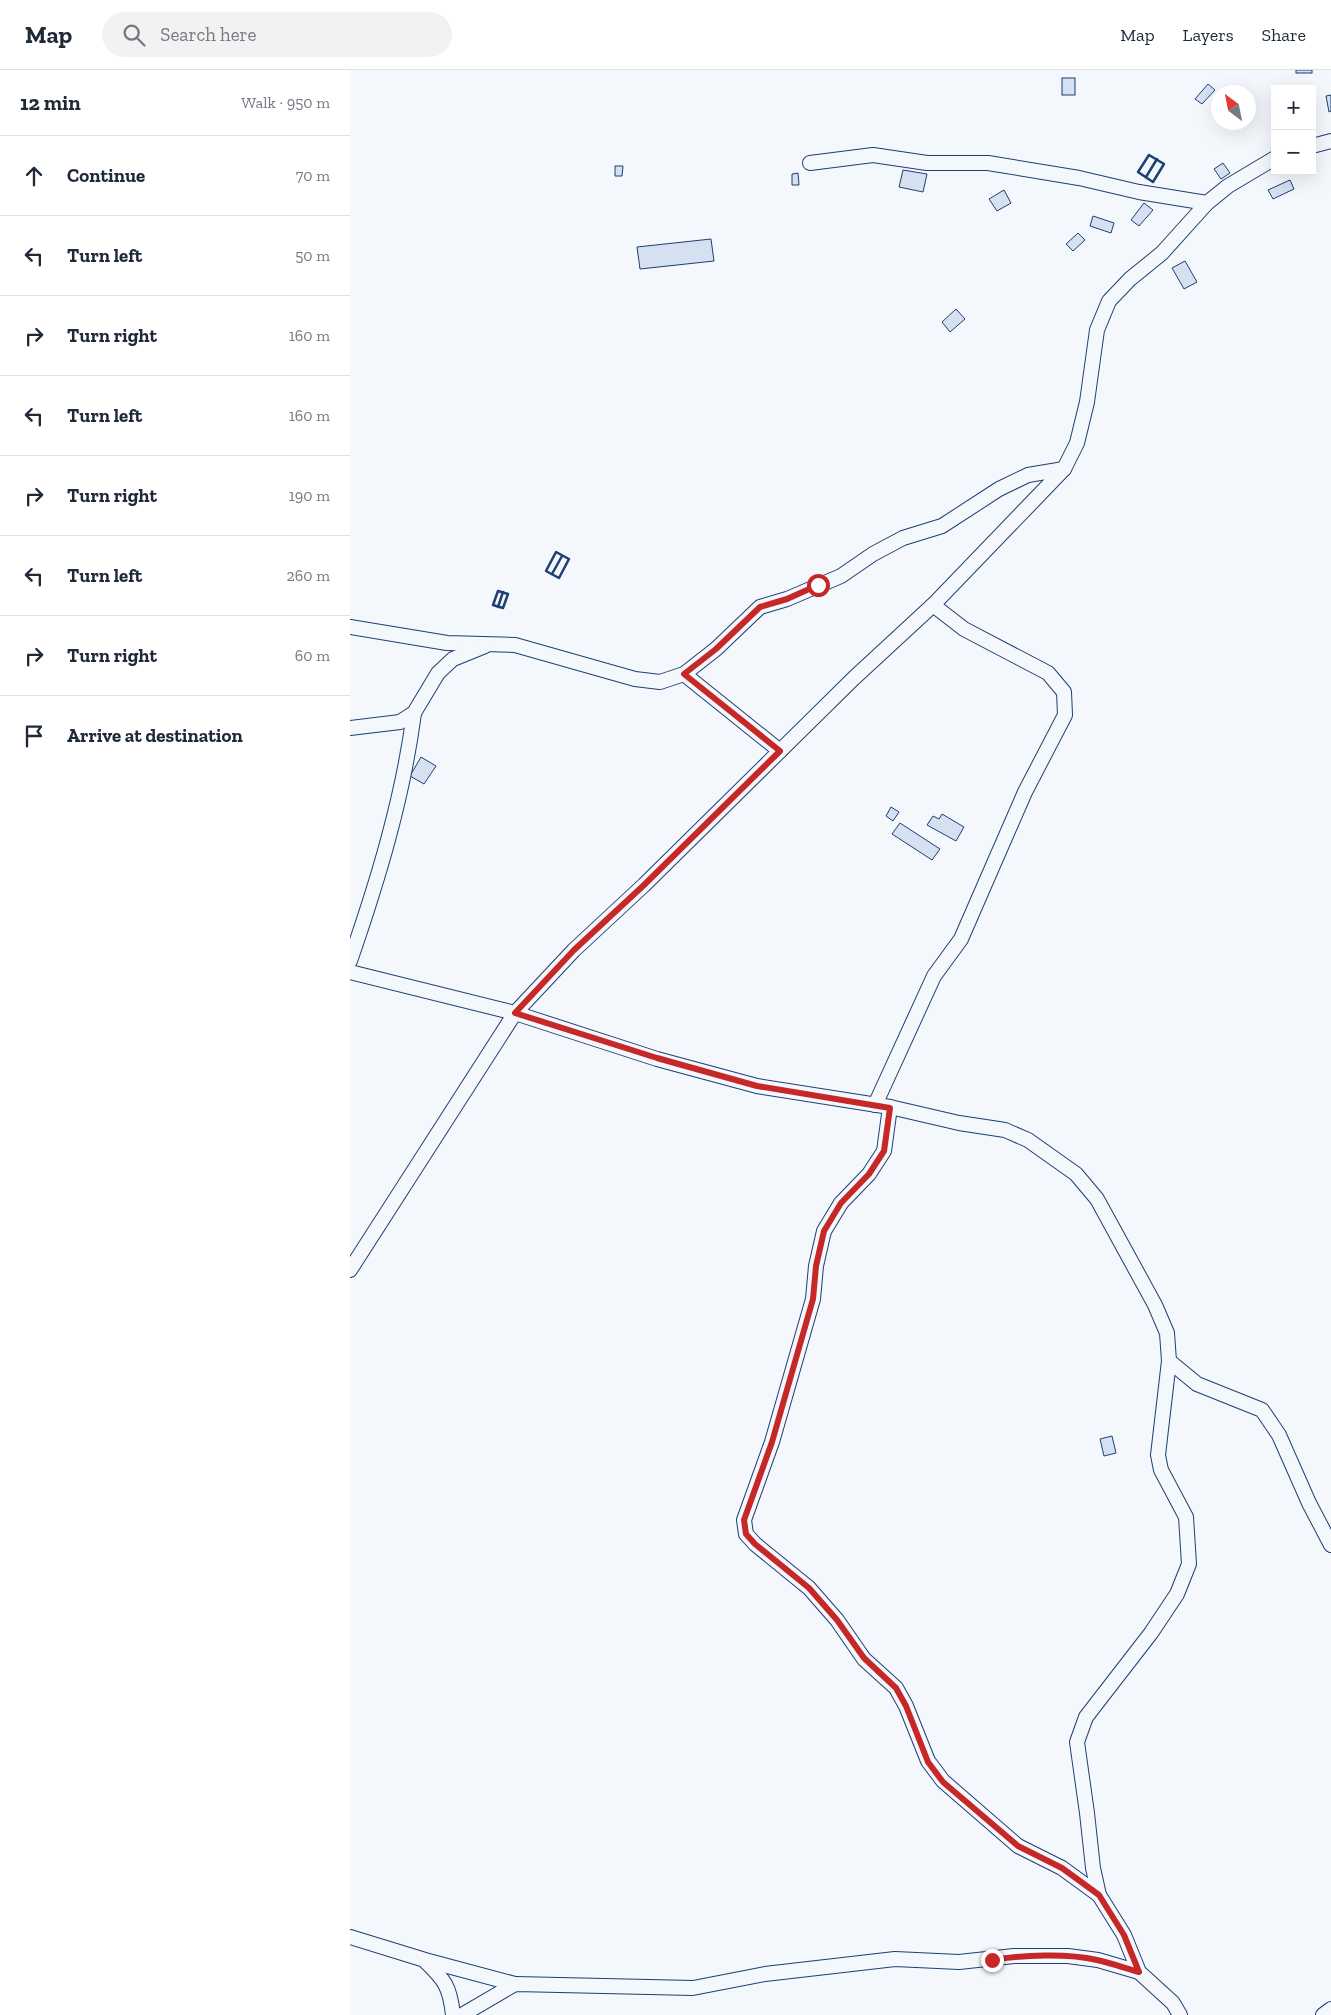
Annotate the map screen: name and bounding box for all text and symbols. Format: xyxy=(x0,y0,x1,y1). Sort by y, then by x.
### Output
search box xyxy=(102,12,452,57)
text: Map xyxy=(25,20,72,49)
icon: search xyxy=(120,21,148,49)
text: Search here xyxy=(160,23,257,46)
text: Map xyxy=(1120,24,1155,46)
text: Layers xyxy=(1183,24,1234,46)
text: Share xyxy=(1262,24,1306,46)
north arrow xyxy=(1211,85,1256,130)
map controls xyxy=(1271,85,1316,175)
button: + xyxy=(1271,85,1316,130)
text: 12 min xyxy=(20,90,81,115)
text: Walk · 950 m xyxy=(241,93,330,112)
button: − xyxy=(1271,130,1316,175)
icon: ahead xyxy=(20,162,48,190)
text: Continue xyxy=(67,164,145,187)
text: 70 m xyxy=(296,166,330,185)
icon: left xyxy=(20,242,48,270)
text: Turn left xyxy=(67,244,142,267)
text: 50 m xyxy=(295,246,330,265)
icon: right xyxy=(20,322,48,350)
text: Turn right xyxy=(67,324,157,347)
text: 160 m xyxy=(289,326,330,345)
icon: left xyxy=(20,402,48,430)
text: Turn left xyxy=(67,404,142,427)
text: 160 m xyxy=(289,406,330,425)
icon: right xyxy=(20,482,48,510)
text: Turn right xyxy=(67,484,157,507)
text: 190 m xyxy=(289,486,330,505)
icon: left xyxy=(20,562,48,590)
text: Turn left xyxy=(67,564,142,587)
text: 260 m xyxy=(287,566,330,585)
route start xyxy=(807,574,830,597)
icon: right xyxy=(20,642,48,670)
text: Turn right xyxy=(67,644,157,667)
text: 60 m xyxy=(295,646,330,665)
icon: arrive xyxy=(20,722,48,750)
text: Arrive at destination xyxy=(67,724,243,747)
route end xyxy=(981,1949,1004,1972)

